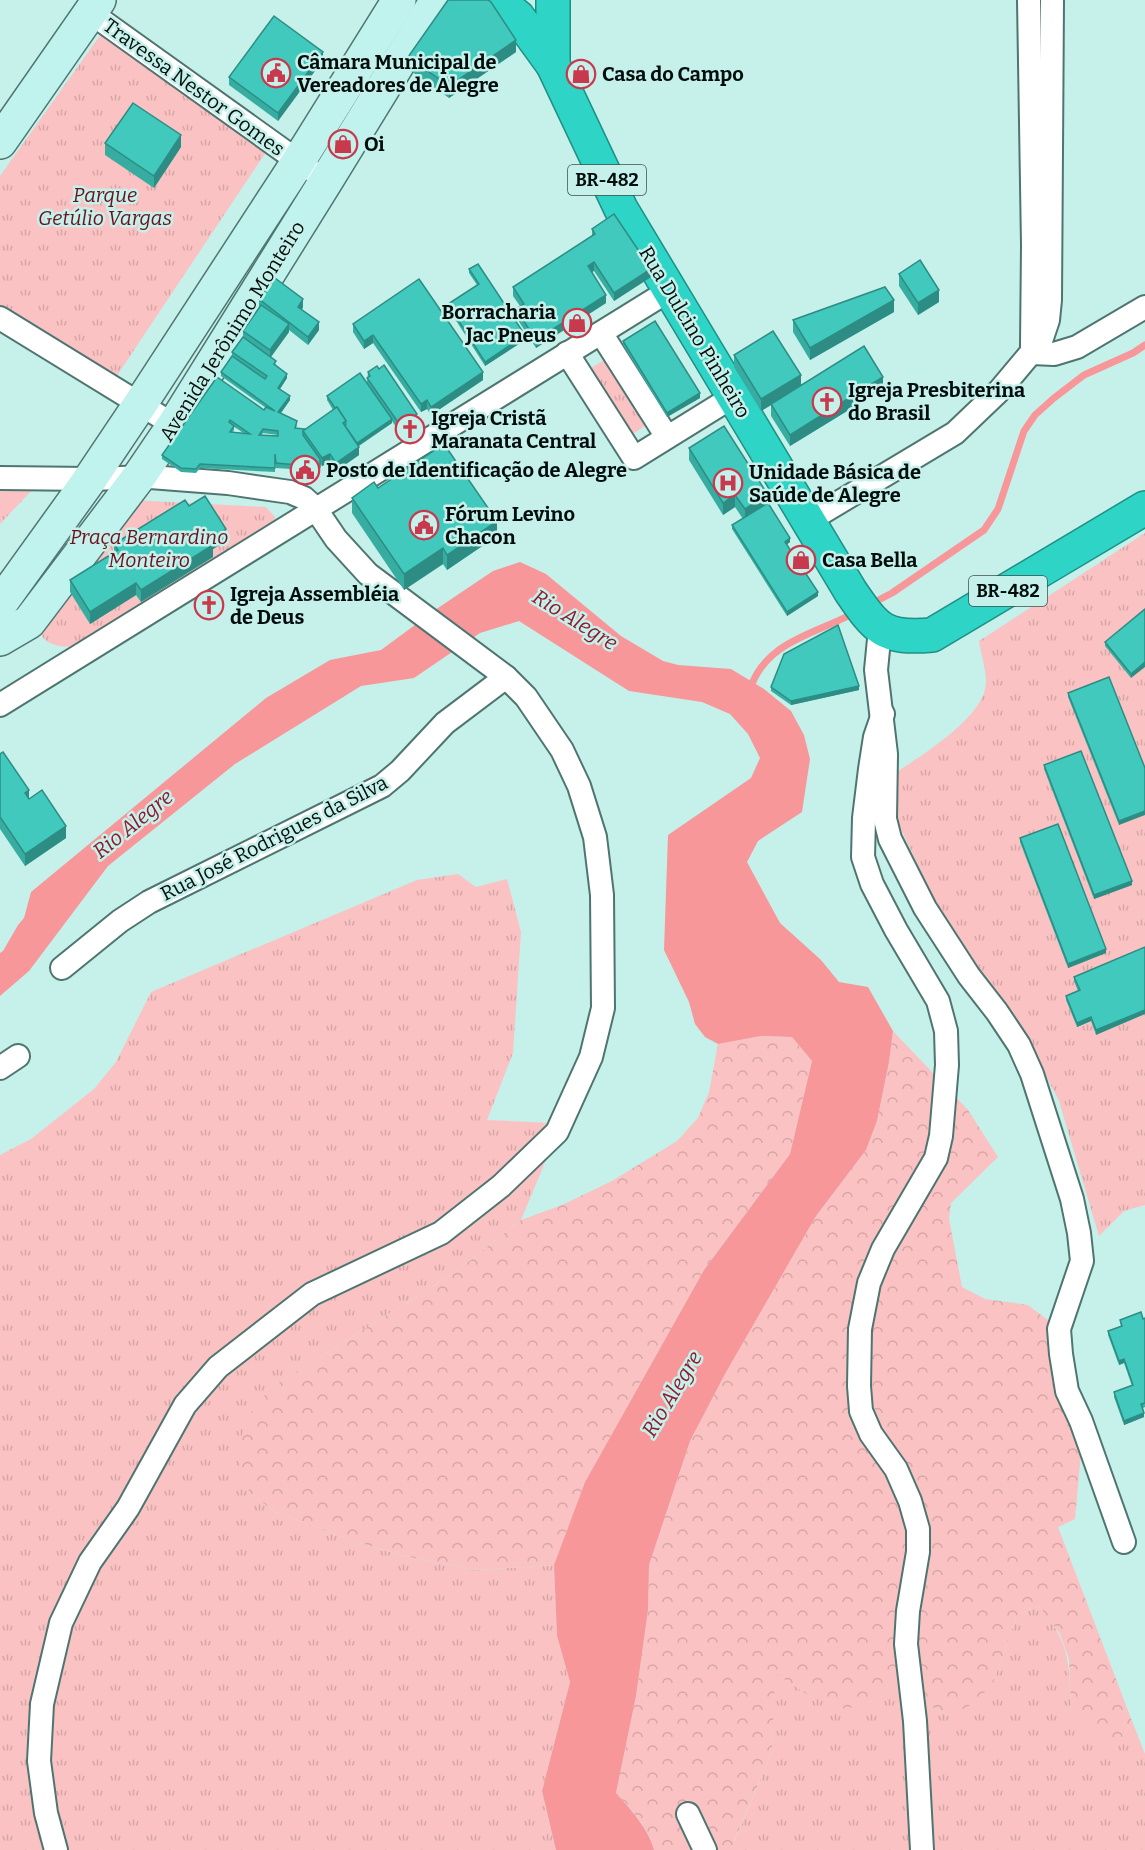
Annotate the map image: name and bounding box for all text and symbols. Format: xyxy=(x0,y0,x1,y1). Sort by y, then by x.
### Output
street label: Travessa Nestor Gomes xyxy=(99,13,289,161)
place label: Câmara Municipal de Vereadores de Alegre xyxy=(297,50,499,97)
public building icon: Câmara Municipal de Vereadores de Alegre xyxy=(260,57,292,89)
shop icon: Casa do Campo xyxy=(565,58,597,90)
place label: Casa do Campo xyxy=(602,62,744,86)
shop icon: Oi xyxy=(327,128,359,160)
place label: Oi xyxy=(364,132,385,156)
road number: BR-482 xyxy=(568,165,646,195)
park label: Parque Getúlio Vargas xyxy=(38,183,172,230)
street label: Avenida Jerônimo Monteiro xyxy=(154,216,310,446)
street label: Rua Dulcino Pinheiro xyxy=(634,242,756,422)
place label: Borracharia Jac Pneus xyxy=(442,300,556,347)
shop icon: Borracharia Jac Pneus xyxy=(561,307,593,339)
place label: Igreja Presbiterina do Brasil xyxy=(848,378,1025,425)
church icon: Igreja Presbiterina do Brasil xyxy=(811,386,843,418)
place label: Igreja Cristã Maranata Central xyxy=(431,406,596,453)
church icon: Igreja Cristã Maranata Central xyxy=(394,413,426,445)
public building icon: Posto de Identificação de Alegre xyxy=(289,454,321,486)
place label: Posto de Identificação de Alegre xyxy=(326,458,627,482)
place label: Unidade Básica de Saúde de Alegre xyxy=(749,460,921,507)
hospital icon: Unidade Básica de Saúde de Alegre xyxy=(712,467,744,499)
place label: Fórum Levino Chacon xyxy=(445,502,575,549)
public building icon: Fórum Levino Chacon xyxy=(408,509,440,541)
park label: Praça Bernardino Monteiro xyxy=(70,525,228,572)
shop icon: Casa Bella xyxy=(785,544,817,576)
place label: Casa Bella xyxy=(822,548,917,572)
road number: BR-482 xyxy=(969,576,1047,606)
place label: Igreja Assembléia de Deus xyxy=(230,582,399,629)
water label: Rio Alegre xyxy=(528,584,623,657)
church icon: Igreja Assembléia de Deus xyxy=(193,589,225,621)
street label: Rua José Rodrigues da Silva xyxy=(156,770,392,906)
water label: Rio Alegre xyxy=(88,784,179,864)
water label: Rio Alegre xyxy=(636,1346,708,1442)

